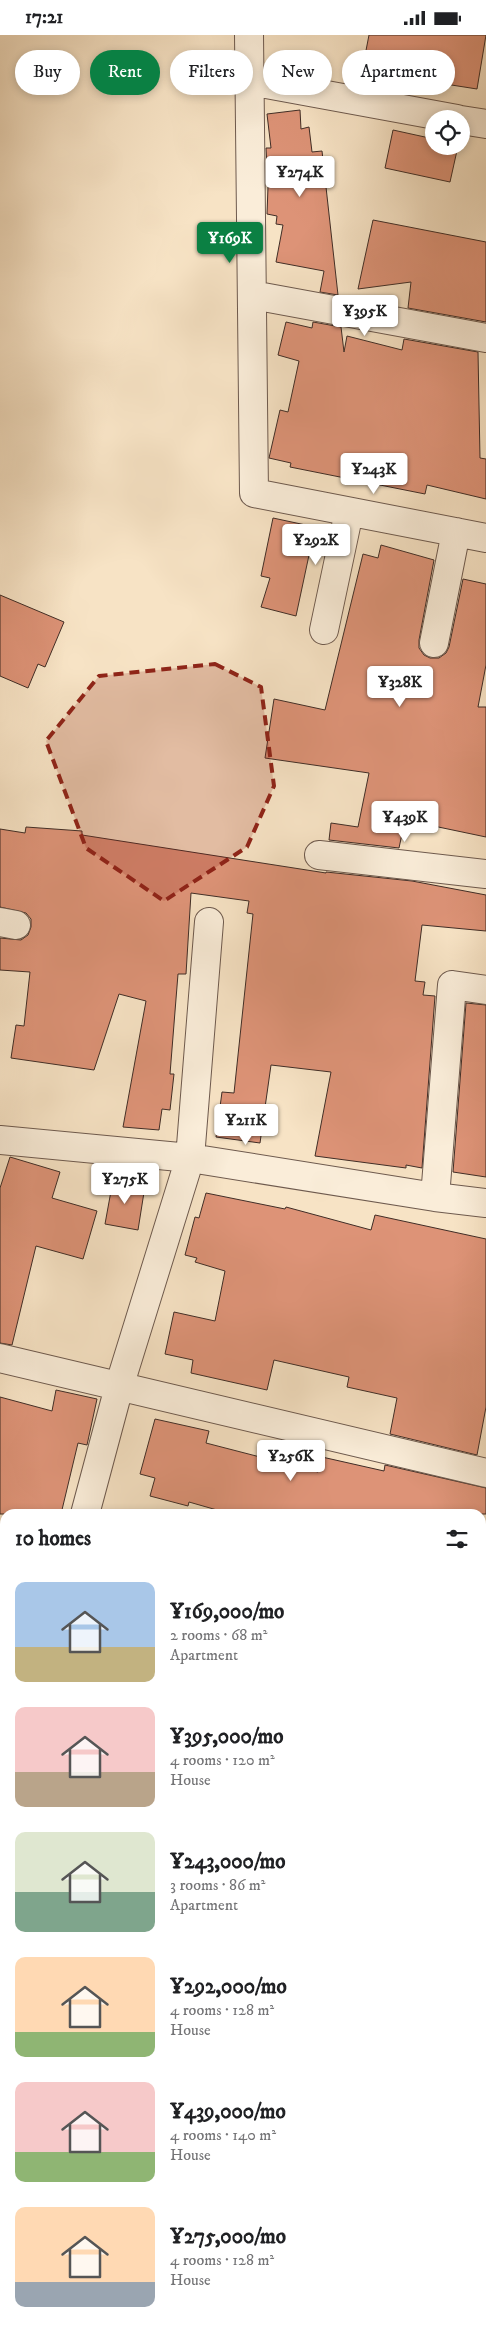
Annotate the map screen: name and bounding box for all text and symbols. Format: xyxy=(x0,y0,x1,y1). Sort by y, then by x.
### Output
text: 17:21 xyxy=(25,6,63,29)
chip: Buy xyxy=(15,50,80,95)
chip: Rent xyxy=(90,50,160,95)
chip: Filters xyxy=(170,50,253,95)
chip: New xyxy=(263,50,332,95)
chip: Apartment xyxy=(342,50,455,95)
map controls xyxy=(425,110,470,155)
button: locate xyxy=(425,110,470,155)
pin: ¥274K xyxy=(265,155,335,198)
text: ¥274K xyxy=(277,162,323,182)
pin: ¥169K xyxy=(195,221,265,264)
text: ¥169K xyxy=(208,228,252,248)
pin: ¥395K xyxy=(330,295,400,337)
text: ¥395K xyxy=(343,301,387,321)
pin: ¥243K xyxy=(339,453,409,495)
text: ¥243K xyxy=(351,459,397,479)
pin: ¥292K xyxy=(281,523,351,566)
text: ¥292K xyxy=(293,530,339,550)
pin: ¥328K xyxy=(365,665,435,708)
text: ¥328K xyxy=(378,672,422,692)
pin: ¥439K xyxy=(370,801,440,843)
text: ¥439K xyxy=(382,807,428,827)
pin: ¥211K xyxy=(211,1103,281,1146)
text: ¥211K xyxy=(225,1110,267,1130)
pin: ¥275K xyxy=(90,1163,160,1205)
text: ¥275K xyxy=(102,1169,148,1189)
pin: ¥256K xyxy=(256,1439,326,1482)
text: ¥256K xyxy=(268,1446,314,1466)
icon: filters xyxy=(443,1525,471,1553)
text: 10 homes xyxy=(15,1526,91,1552)
text: ¥169,000/mo xyxy=(170,1599,284,1625)
icon: home xyxy=(55,1602,115,1662)
text: 2 rooms · 68 m² xyxy=(170,1625,267,1645)
text: Apartment xyxy=(170,1645,238,1665)
text: ¥395,000/mo xyxy=(170,1724,283,1750)
icon: home xyxy=(55,1727,115,1787)
text: 4 rooms · 120 m² xyxy=(170,1750,275,1770)
text: House xyxy=(170,1770,211,1790)
text: ¥243,000/mo xyxy=(170,1849,286,1875)
icon: home xyxy=(55,1852,115,1912)
text: 3 rooms · 86 m² xyxy=(170,1875,265,1895)
text: Apartment xyxy=(170,1895,238,1915)
text: ¥292,000/mo xyxy=(170,1974,287,2000)
icon: home xyxy=(55,1977,115,2037)
text: 4 rooms · 128 m² xyxy=(170,2000,274,2020)
text: House xyxy=(170,2020,211,2040)
text: ¥439,000/mo xyxy=(170,2099,286,2125)
icon: home xyxy=(55,2102,115,2162)
text: 4 rooms · 140 m² xyxy=(170,2125,276,2145)
text: House xyxy=(170,2145,211,2165)
text: ¥275,000/mo xyxy=(170,2224,286,2250)
icon: home xyxy=(55,2227,115,2287)
text: 4 rooms · 128 m² xyxy=(170,2250,274,2270)
text: House xyxy=(170,2270,211,2290)

